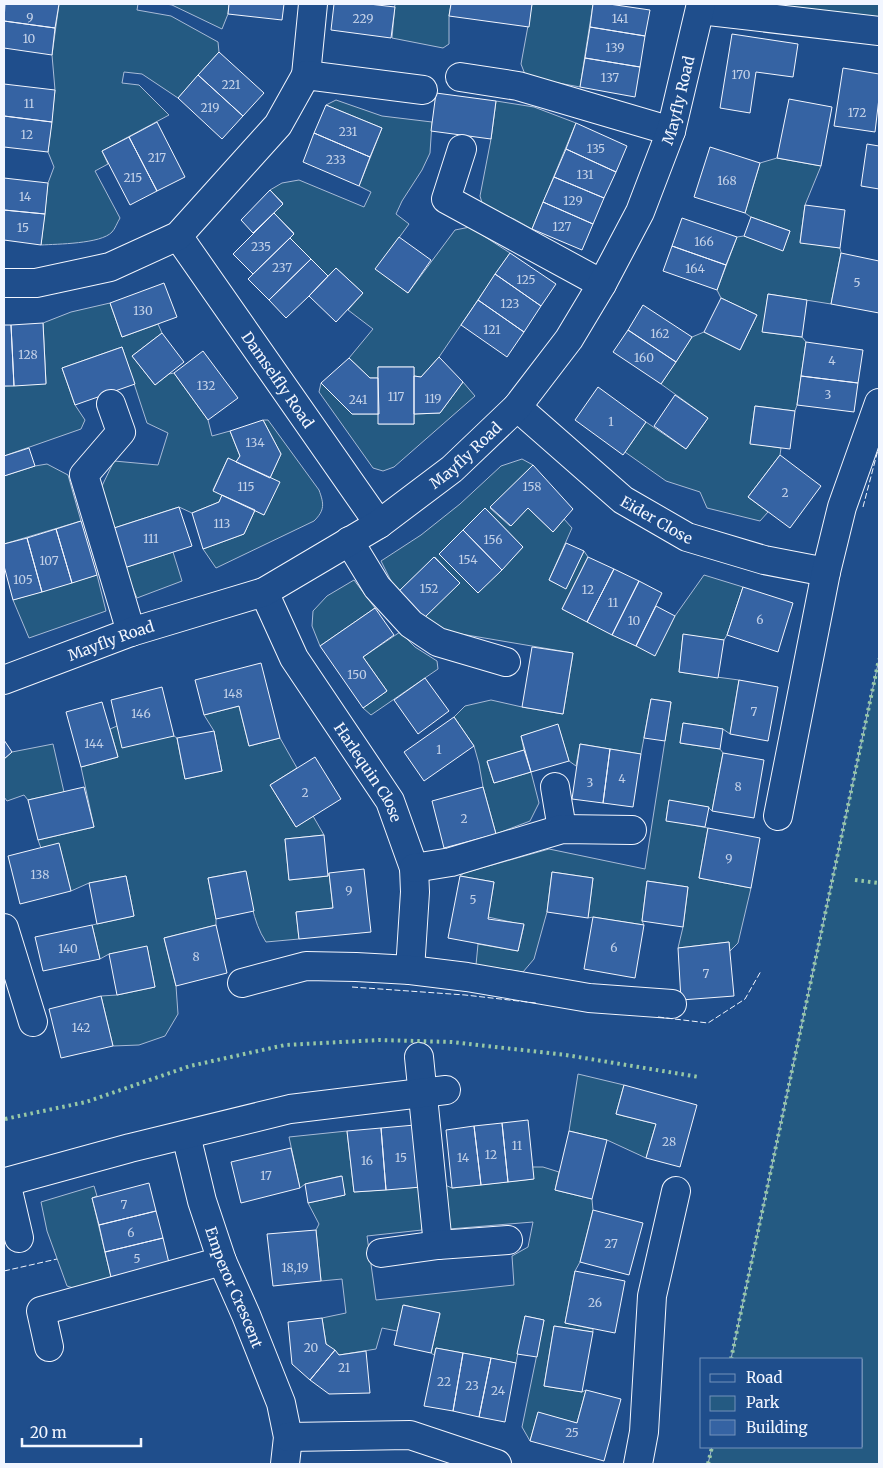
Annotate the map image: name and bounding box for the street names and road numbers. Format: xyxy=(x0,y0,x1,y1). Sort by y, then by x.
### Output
street label: Mayfly Road xyxy=(657,54,698,147)
street label: Damselfly Road xyxy=(238,328,318,431)
street label: Mayfly Road xyxy=(426,418,505,492)
street label: Eider Close xyxy=(617,491,695,548)
street label: Mayfly Road xyxy=(65,616,156,665)
street label: Harlequin Close xyxy=(330,719,406,824)
street label: Emperor Crescent xyxy=(202,1224,268,1351)

